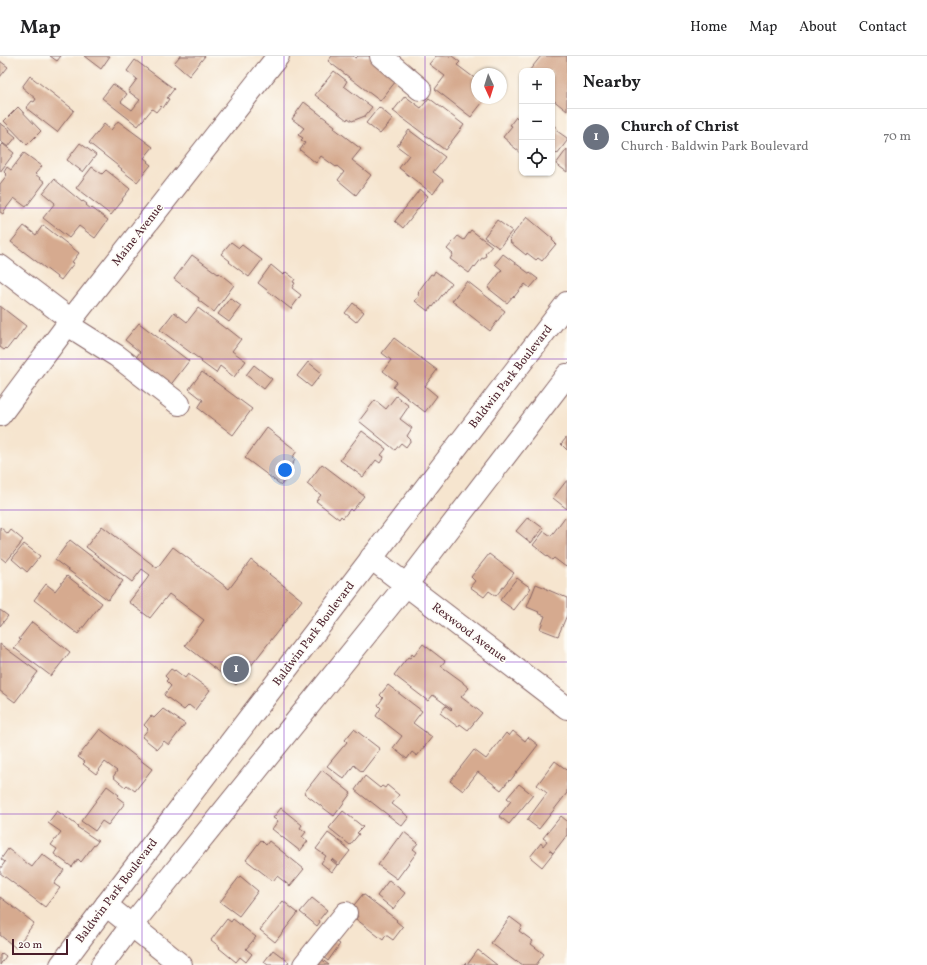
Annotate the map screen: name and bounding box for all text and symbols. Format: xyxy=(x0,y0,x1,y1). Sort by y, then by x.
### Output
text: Map xyxy=(20,15,61,41)
text: Home xyxy=(690,18,727,37)
text: Map xyxy=(749,18,777,37)
text: About xyxy=(799,18,837,37)
text: Contact xyxy=(859,18,907,37)
north arrow xyxy=(471,68,507,104)
map controls xyxy=(519,68,555,176)
button: + xyxy=(519,68,555,104)
text: Nearby xyxy=(583,71,641,94)
button: − xyxy=(519,104,555,140)
text: Church of Christ xyxy=(621,117,739,138)
text: 1 xyxy=(593,128,599,146)
text: 70 m xyxy=(883,128,911,146)
text: Church · Baldwin Park Boulevard xyxy=(621,138,809,156)
button: locate xyxy=(519,140,555,176)
street label: Maine Avenue xyxy=(109,200,168,270)
street label: Baldwin Park Boulevard xyxy=(466,322,557,432)
your location xyxy=(275,460,295,480)
street label: Baldwin Park Boulevard xyxy=(269,578,359,690)
street label: Rexwood Avenue xyxy=(428,599,510,667)
pin: 1 xyxy=(223,654,249,684)
street label: Baldwin Park Boulevard xyxy=(72,835,162,947)
scale bar xyxy=(12,937,68,956)
text: 20 m xyxy=(18,938,42,953)

